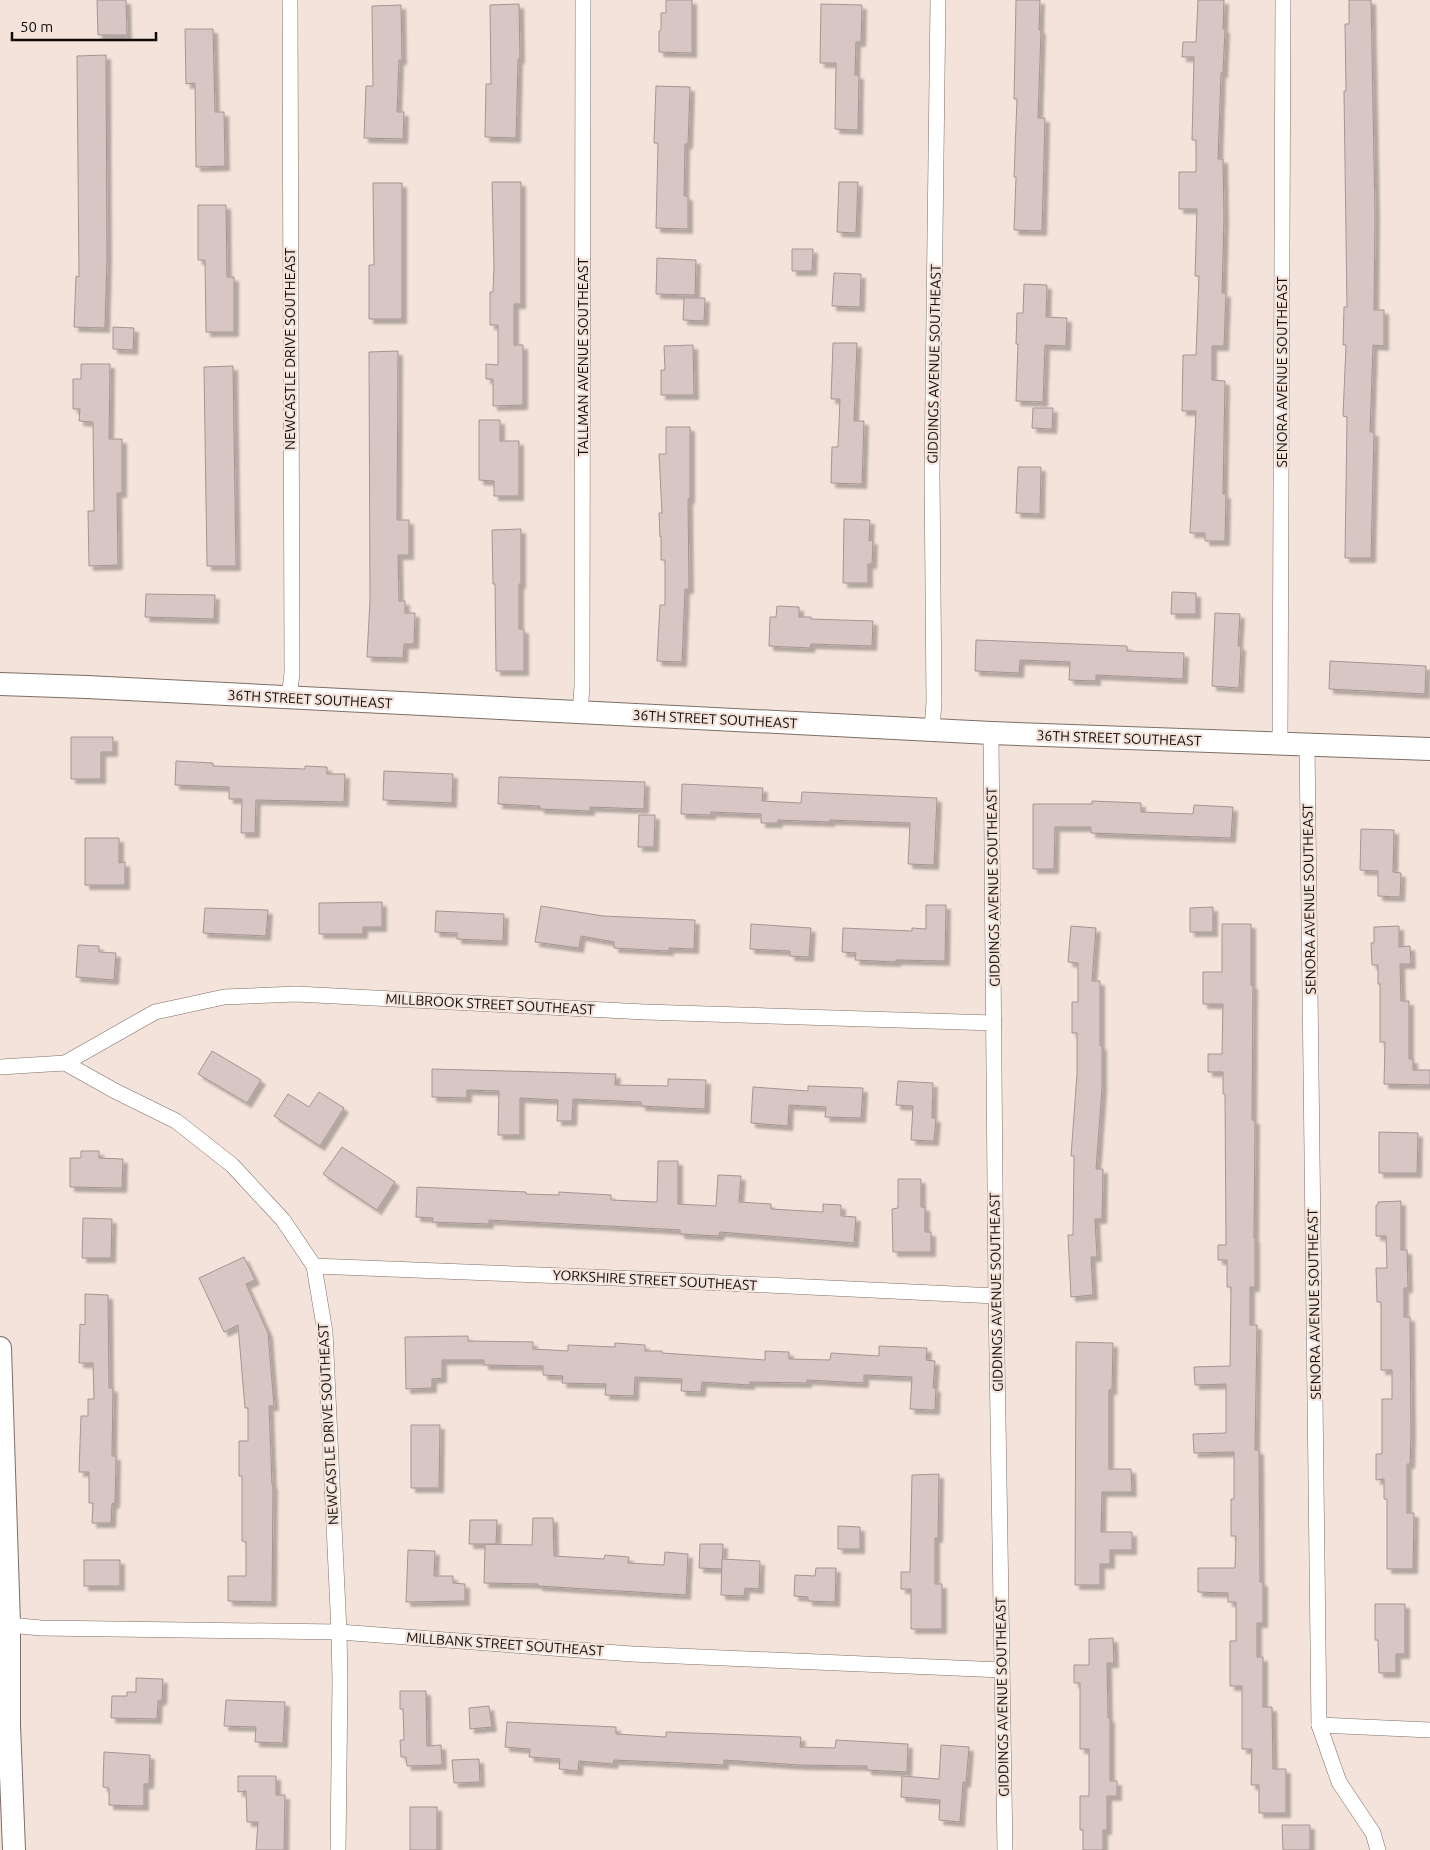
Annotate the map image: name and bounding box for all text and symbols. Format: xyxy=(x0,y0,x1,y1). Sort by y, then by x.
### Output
scale bar xyxy=(12,10,156,42)
text: 50 m xyxy=(20,18,53,35)
street label: NEWCASTLE DRIVE SOUTHEAST xyxy=(282,248,298,450)
street label: TALLMAN AVENUE SOUTHEAST xyxy=(575,258,591,456)
street label: GIDDINGS AVENUE SOUTHEAST xyxy=(924,264,944,464)
street label: SENORA AVENUE SOUTHEAST xyxy=(1274,276,1290,468)
street label: 36TH STREET SOUTHEAST xyxy=(227,687,393,711)
street label: 36TH STREET SOUTHEAST xyxy=(632,707,798,731)
street label: 36TH STREET SOUTHEAST xyxy=(1036,727,1202,749)
street label: GIDDINGS AVENUE SOUTHEAST xyxy=(983,787,1003,987)
street label: SENORA AVENUE SOUTHEAST xyxy=(1299,803,1319,995)
street label: MILLBROOK STREET SOUTHEAST xyxy=(385,991,595,1017)
street label: GIDDINGS AVENUE SOUTHEAST xyxy=(986,1192,1006,1392)
street label: SENORA AVENUE SOUTHEAST xyxy=(1304,1208,1324,1400)
street label: YORKSHIRE STREET SOUTHEAST xyxy=(552,1267,758,1293)
street label: NEWCASTLE DRIVE SOUTHEAST xyxy=(315,1322,341,1525)
street label: GIDDINGS AVENUE SOUTHEAST xyxy=(992,1597,1012,1797)
street label: MILLBANK STREET SOUTHEAST xyxy=(406,1629,605,1659)

